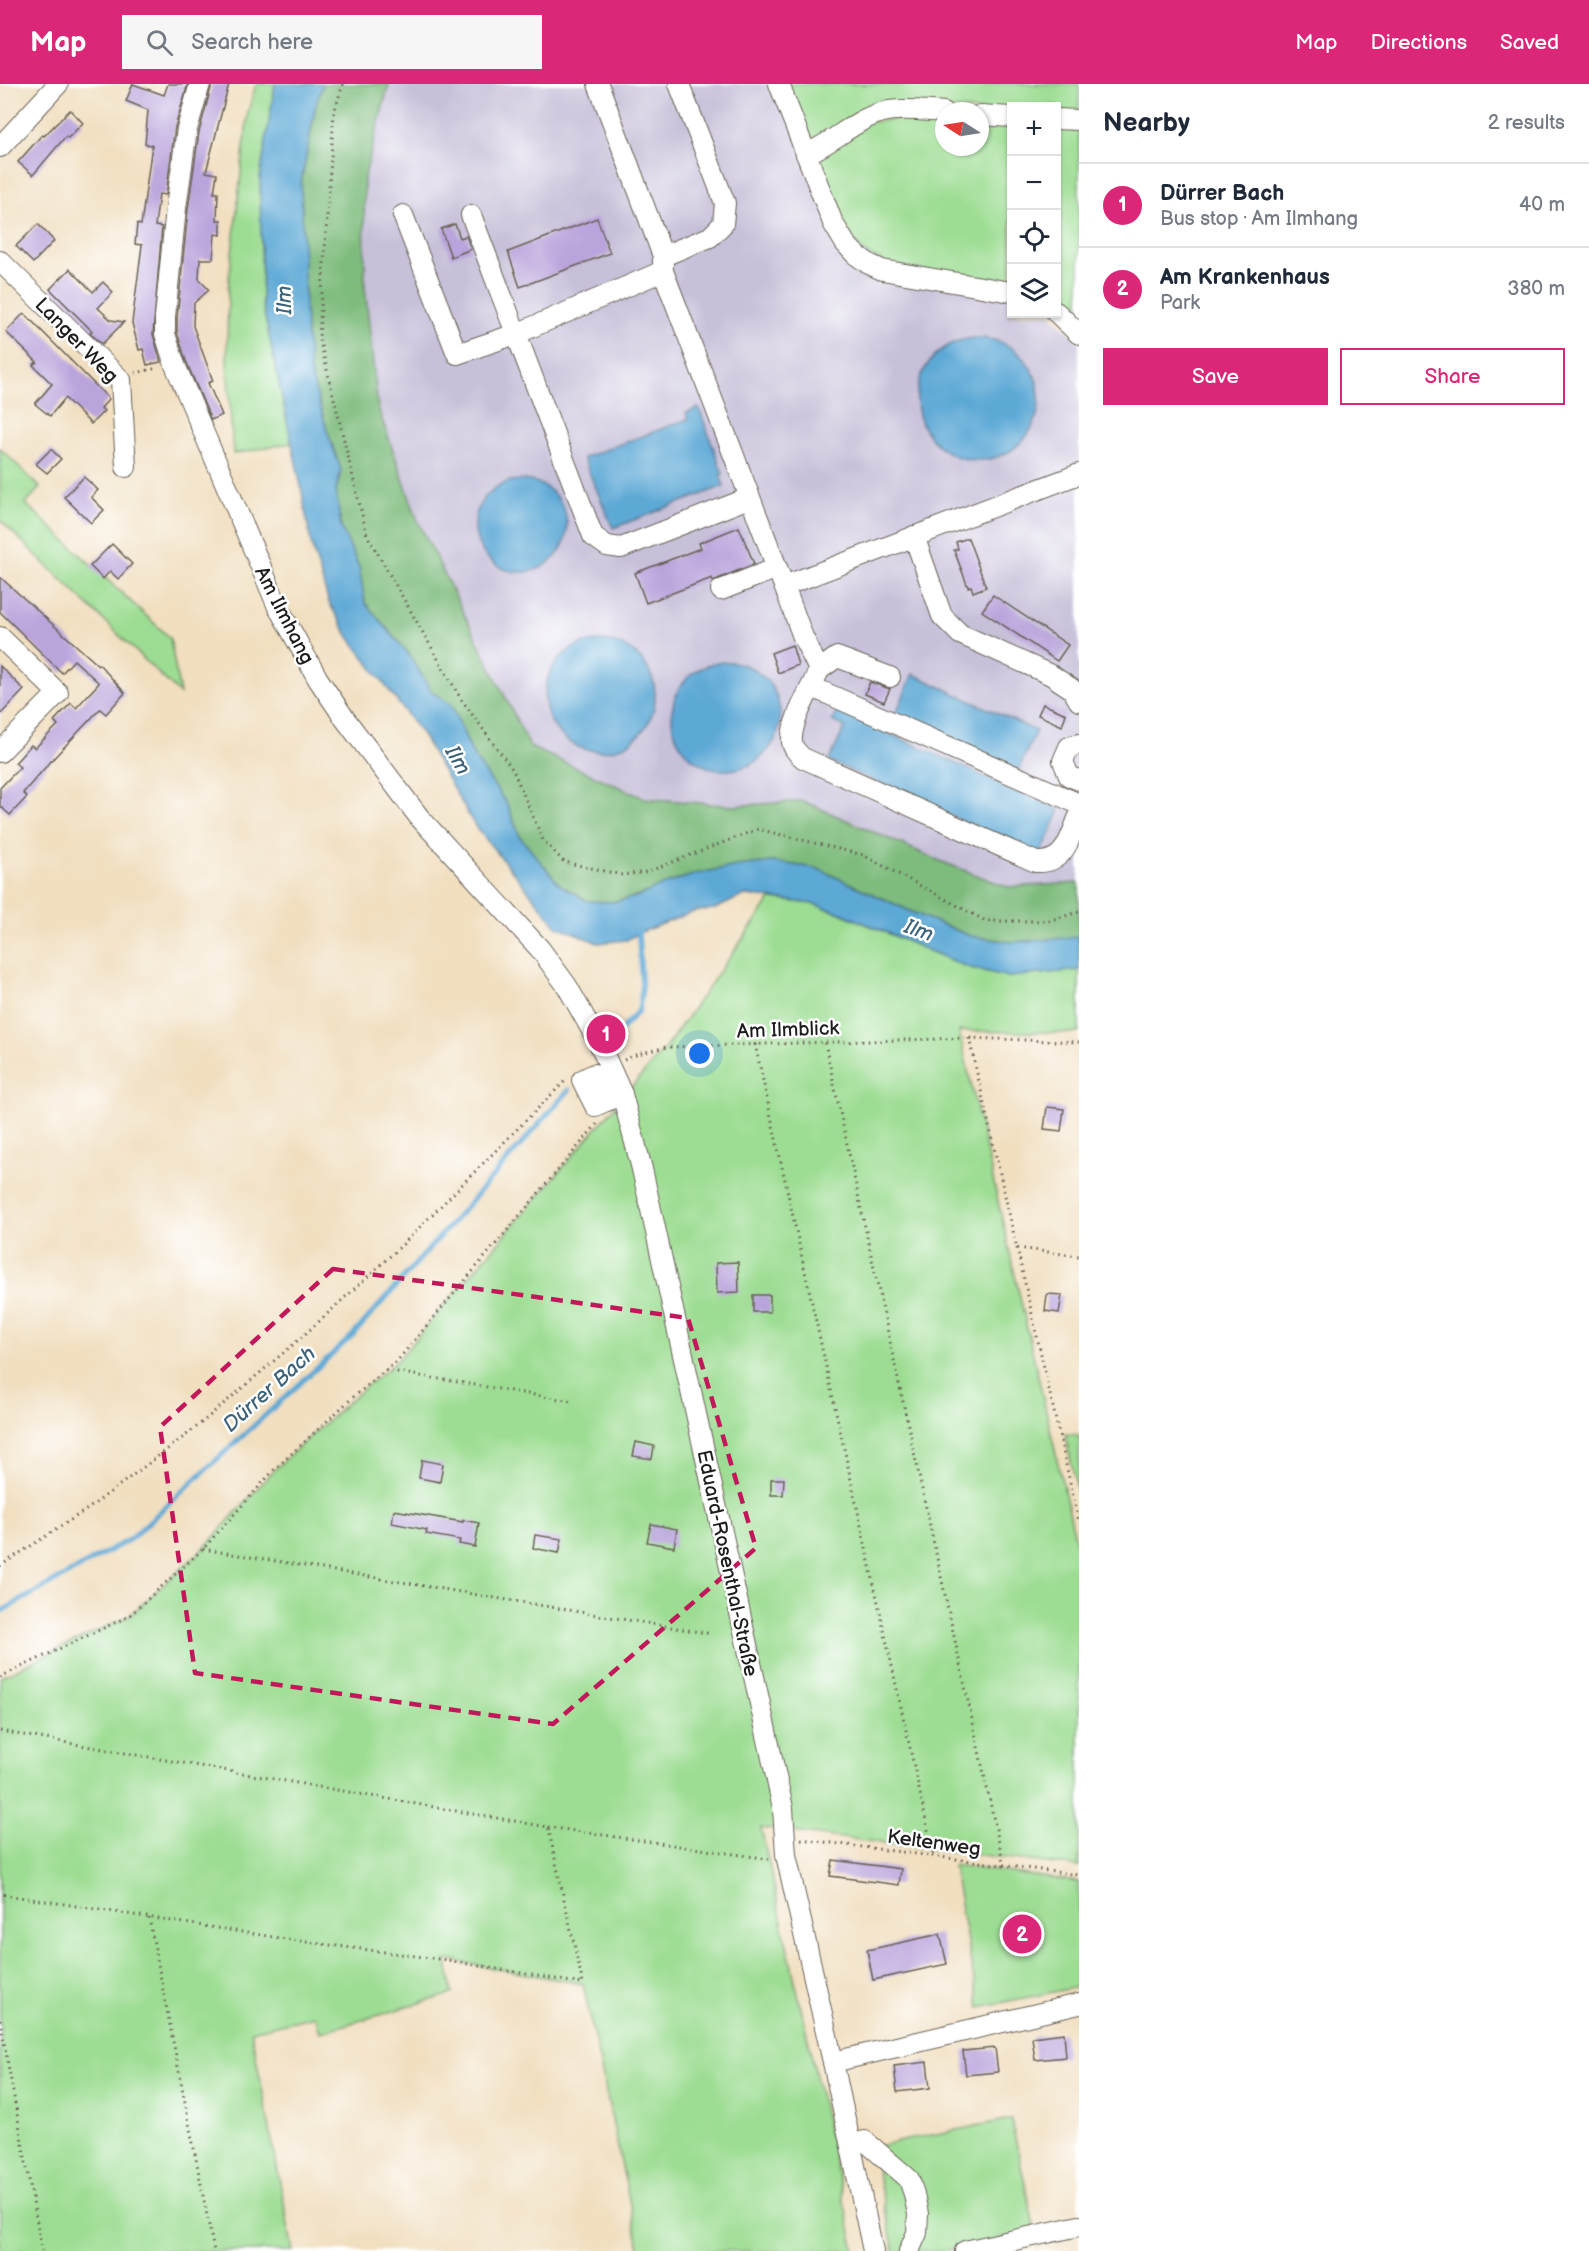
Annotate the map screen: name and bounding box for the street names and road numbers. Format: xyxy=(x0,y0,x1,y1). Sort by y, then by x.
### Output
street label: Langer Weg xyxy=(30,293,123,388)
street label: Am Ilmhang xyxy=(249,563,319,668)
street label: Am Ilmblick xyxy=(736,1016,840,1044)
street label: Eduard-Rosenthal-Straße xyxy=(691,1448,763,1679)
street label: Keltenweg xyxy=(886,1825,982,1861)

